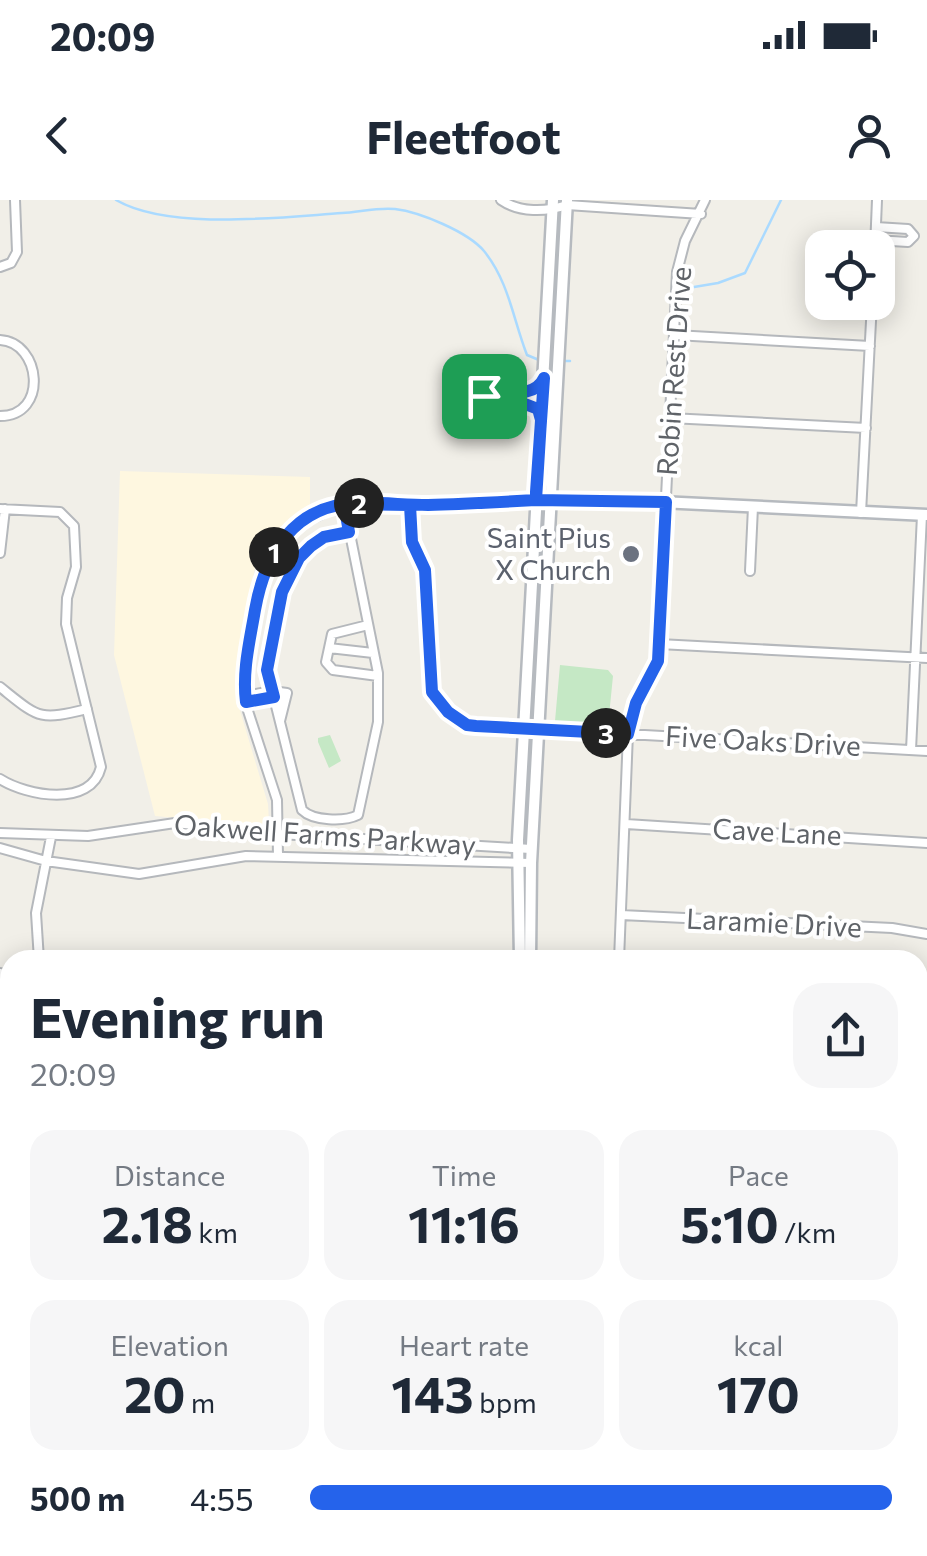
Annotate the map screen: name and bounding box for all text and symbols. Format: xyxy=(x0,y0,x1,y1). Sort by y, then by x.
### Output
text: 20:09 xyxy=(50,12,155,59)
icon: back xyxy=(30,108,85,163)
text: Fleetfoot xyxy=(366,108,561,163)
icon: person xyxy=(842,108,897,163)
map controls xyxy=(805,230,895,320)
button: locate xyxy=(805,230,895,320)
street label: Robin Rest Drive xyxy=(649,265,697,477)
pin xyxy=(442,354,527,439)
icon: arrive xyxy=(457,369,512,424)
pin: 2 xyxy=(334,478,384,528)
text: 2 xyxy=(351,486,367,520)
place label: Saint Pius X Church xyxy=(487,520,611,586)
pin: 1 xyxy=(249,527,299,577)
text: 1 xyxy=(268,535,280,569)
marker: Saint Pius X Church xyxy=(620,543,642,565)
pin: 3 xyxy=(581,708,631,758)
text: 3 xyxy=(598,716,614,750)
street label: Five Oaks Drive xyxy=(664,718,862,762)
street label: Oakwell Farms Parkway xyxy=(173,806,477,862)
street label: Cave Lane xyxy=(712,811,842,851)
street label: Laramie Drive xyxy=(685,900,863,944)
text: Evening run xyxy=(30,982,325,1049)
button: share xyxy=(793,983,898,1088)
text: 20:09 xyxy=(30,1053,116,1093)
text: Distance xyxy=(114,1158,225,1192)
text: Time xyxy=(432,1158,496,1192)
text: Pace xyxy=(728,1158,789,1192)
text: 2.18 xyxy=(101,1192,193,1253)
text: 11:16 xyxy=(408,1192,520,1253)
text: 5:10 xyxy=(680,1192,779,1253)
text: km xyxy=(193,1215,238,1249)
text: /km xyxy=(779,1215,836,1249)
text: Elevation xyxy=(111,1328,229,1362)
text: Heart rate xyxy=(399,1328,529,1362)
text: kcal xyxy=(733,1328,783,1362)
text: 20 xyxy=(124,1362,185,1423)
text: 143 xyxy=(391,1362,474,1423)
text: 170 xyxy=(717,1362,800,1423)
text: m xyxy=(185,1385,215,1419)
text: bpm xyxy=(474,1385,537,1419)
text: 500 m xyxy=(30,1478,125,1518)
text: 4:55 xyxy=(190,1478,254,1518)

